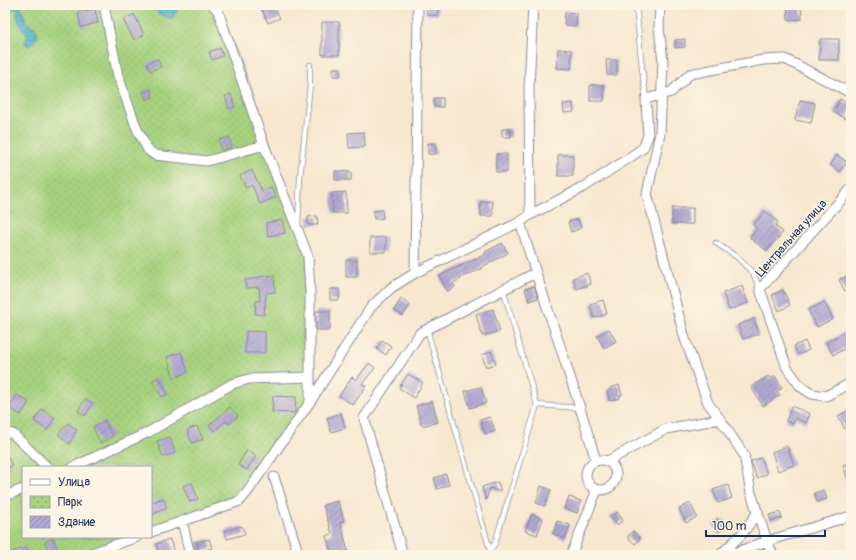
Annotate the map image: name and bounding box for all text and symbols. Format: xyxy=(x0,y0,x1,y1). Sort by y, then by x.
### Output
street label: Центральная улица xyxy=(753,196,830,280)
legend xyxy=(22,466,152,538)
text: Улица xyxy=(58,475,90,490)
text: Парк xyxy=(58,495,83,510)
scale bar xyxy=(706,512,825,538)
text: Здание xyxy=(58,515,95,530)
text: 100 m xyxy=(712,519,747,534)

